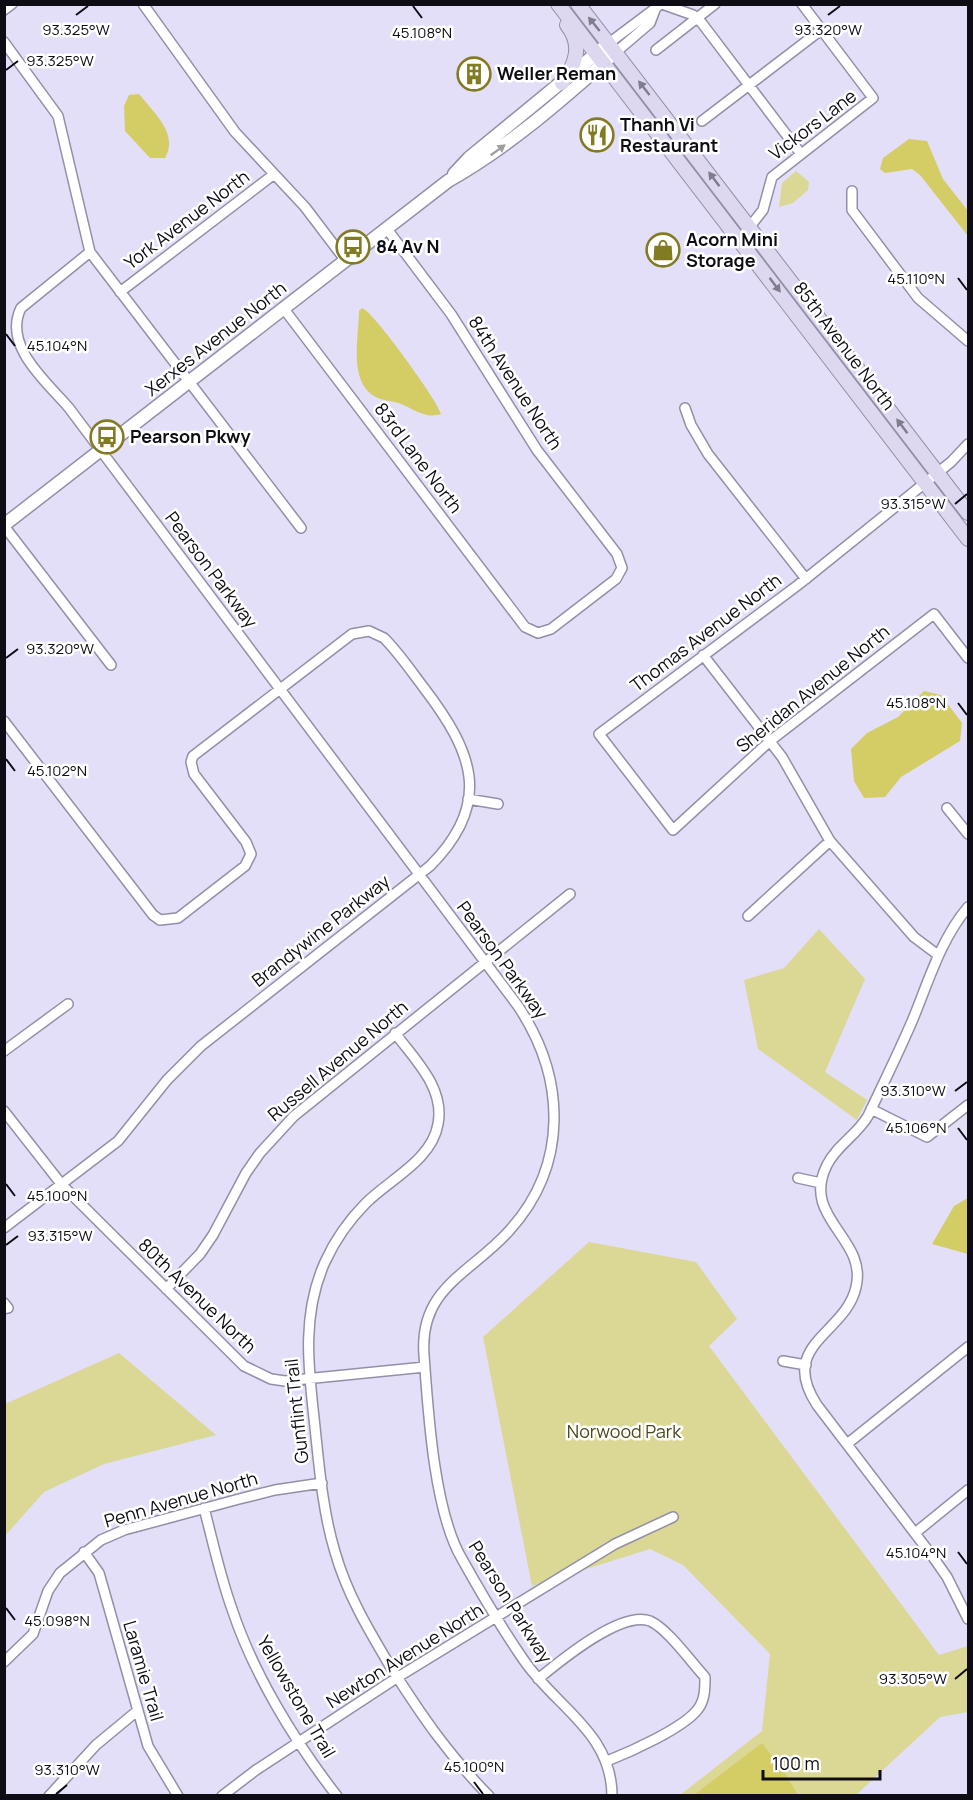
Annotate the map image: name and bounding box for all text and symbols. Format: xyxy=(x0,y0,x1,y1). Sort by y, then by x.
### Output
one-way arrow xyxy=(587,16,600,32)
text: 93.325°W xyxy=(42,19,110,40)
text: 93.320°W xyxy=(794,19,862,40)
text: 45.108°N xyxy=(392,22,452,43)
text: 93.325°W xyxy=(26,50,94,71)
building icon: Weller Reman xyxy=(456,56,492,92)
place label: Weller Reman xyxy=(497,61,616,85)
one-way arrow xyxy=(639,81,651,96)
street label: Vickors Lane xyxy=(764,83,861,165)
place label: Thanh Vi Restaurant xyxy=(620,112,718,157)
restaurant icon: Thanh Vi Restaurant xyxy=(579,117,615,153)
one-way arrow xyxy=(489,144,505,156)
street label: York Avenue North xyxy=(119,164,254,274)
one-way arrow xyxy=(708,172,720,187)
place label: Acorn Mini Storage xyxy=(686,227,778,272)
bus stop icon: 84 Av N xyxy=(335,229,371,265)
shop icon: Acorn Mini Storage xyxy=(645,232,681,268)
place label: 84 Av N xyxy=(376,234,439,258)
text: 45.110°N xyxy=(887,268,945,289)
street label: Xerxes Avenue North xyxy=(140,276,291,401)
street label: 85th Avenue North xyxy=(789,276,901,414)
one-way arrow xyxy=(769,277,782,293)
street label: 84th Avenue North xyxy=(464,311,568,454)
text: 45.104°N xyxy=(27,335,87,356)
street label: 83rd Lane North xyxy=(369,397,468,517)
one-way arrow xyxy=(896,418,909,434)
bus stop icon: Pearson Pkwy xyxy=(89,419,125,455)
place label: Pearson Pkwy xyxy=(130,424,251,448)
text: 93.315°W xyxy=(881,493,946,514)
street label: Pearson Parkway xyxy=(160,506,264,633)
street label: Thomas Avenue North xyxy=(625,568,786,697)
street label: Sheridan Avenue North xyxy=(731,619,894,758)
text: 93.320°W xyxy=(26,638,94,659)
text: 45.108°N xyxy=(886,692,946,713)
text: 45.102°N xyxy=(27,760,87,781)
street label: Brandywine Parkway xyxy=(246,868,395,992)
street label: Pearson Parkway xyxy=(452,896,554,1023)
street label: Russell Avenue North xyxy=(262,994,413,1126)
text: 93.310°W xyxy=(880,1080,946,1101)
text: 45.106°N xyxy=(886,1117,946,1138)
text: 45.100°N xyxy=(27,1185,87,1206)
text: 93.315°W xyxy=(28,1225,93,1246)
street label: 80th Avenue North xyxy=(133,1233,262,1358)
street label: Gunflint Trail xyxy=(279,1357,313,1465)
park label: Norwood Park xyxy=(567,1419,682,1443)
street label: Penn Avenue North xyxy=(101,1466,260,1532)
street label: Pearson Parkway xyxy=(464,1536,558,1668)
text: 45.104°N xyxy=(886,1542,946,1563)
street label: Newton Avenue North xyxy=(322,1597,487,1713)
text: 45.098°N xyxy=(24,1610,90,1631)
street label: Laramie Trail xyxy=(118,1618,170,1724)
street label: Yellowstone Trail xyxy=(252,1631,342,1762)
text: 93.305°W xyxy=(879,1668,947,1689)
scale bar xyxy=(763,1743,880,1781)
text: 100 m xyxy=(772,1751,820,1775)
text: 45.100°N xyxy=(444,1756,504,1777)
text: 93.310°W xyxy=(34,1759,100,1780)

